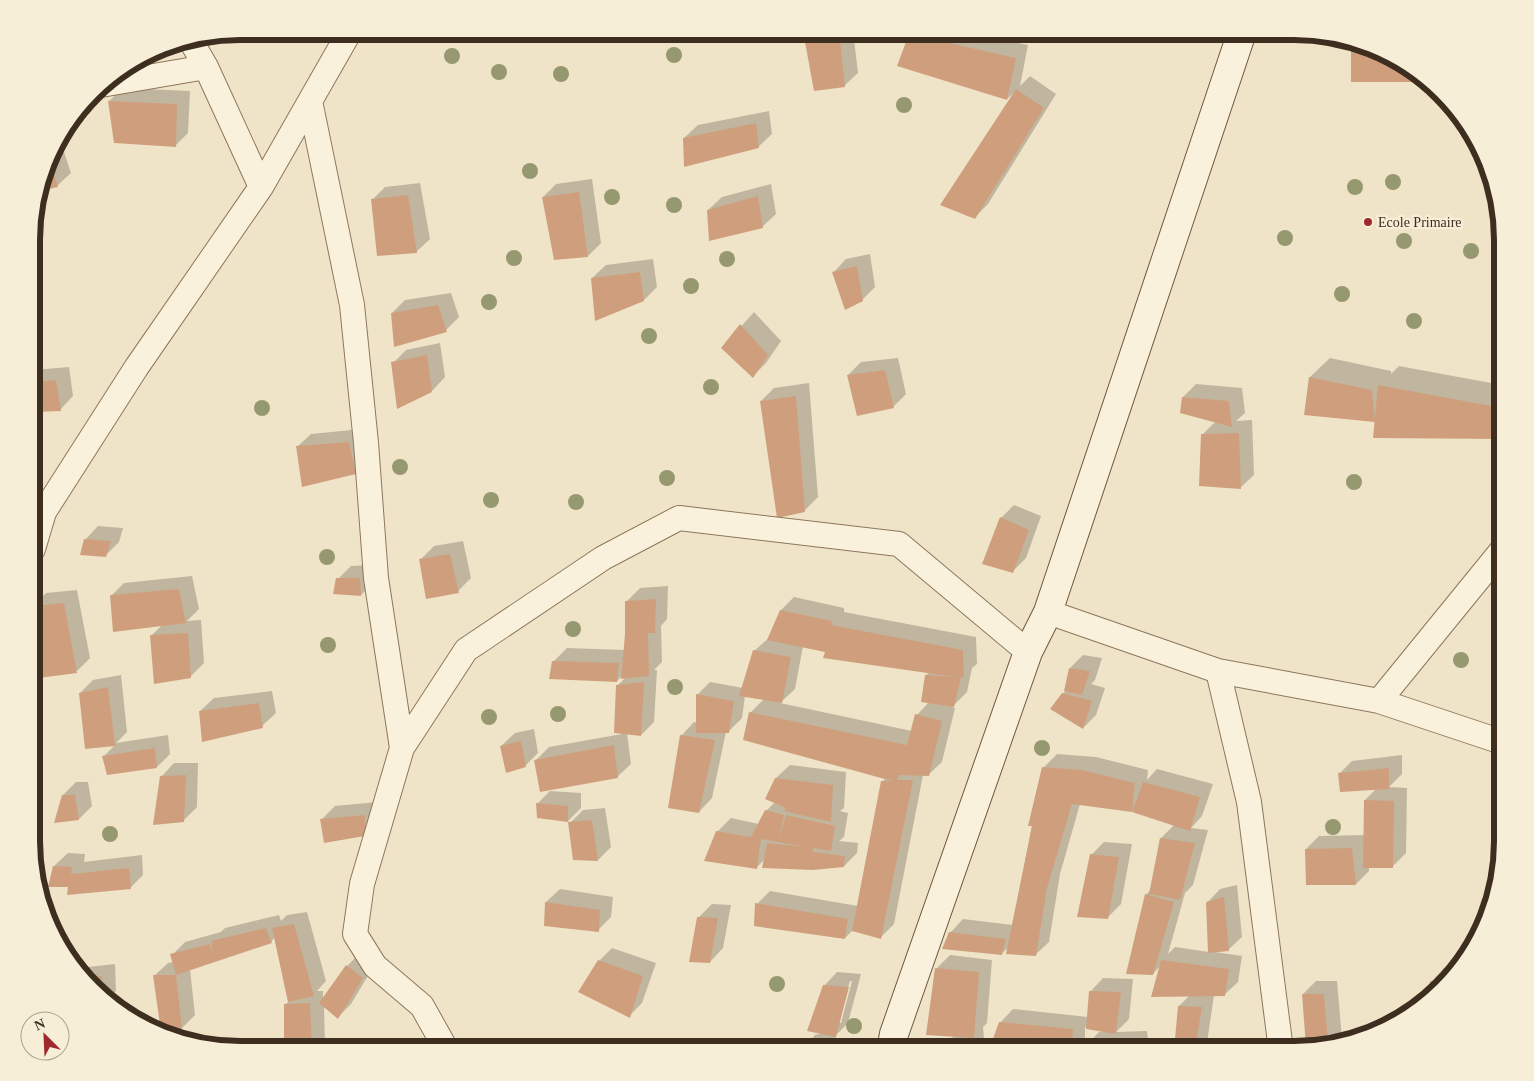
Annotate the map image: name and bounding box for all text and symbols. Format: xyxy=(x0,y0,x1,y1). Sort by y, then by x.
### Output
place label: Ecole Primaire xyxy=(1378,215,1462,230)
marker: Ecole Primaire xyxy=(1362,216,1374,228)
north arrow xyxy=(20,1011,70,1061)
text: N xyxy=(32,1016,48,1033)

